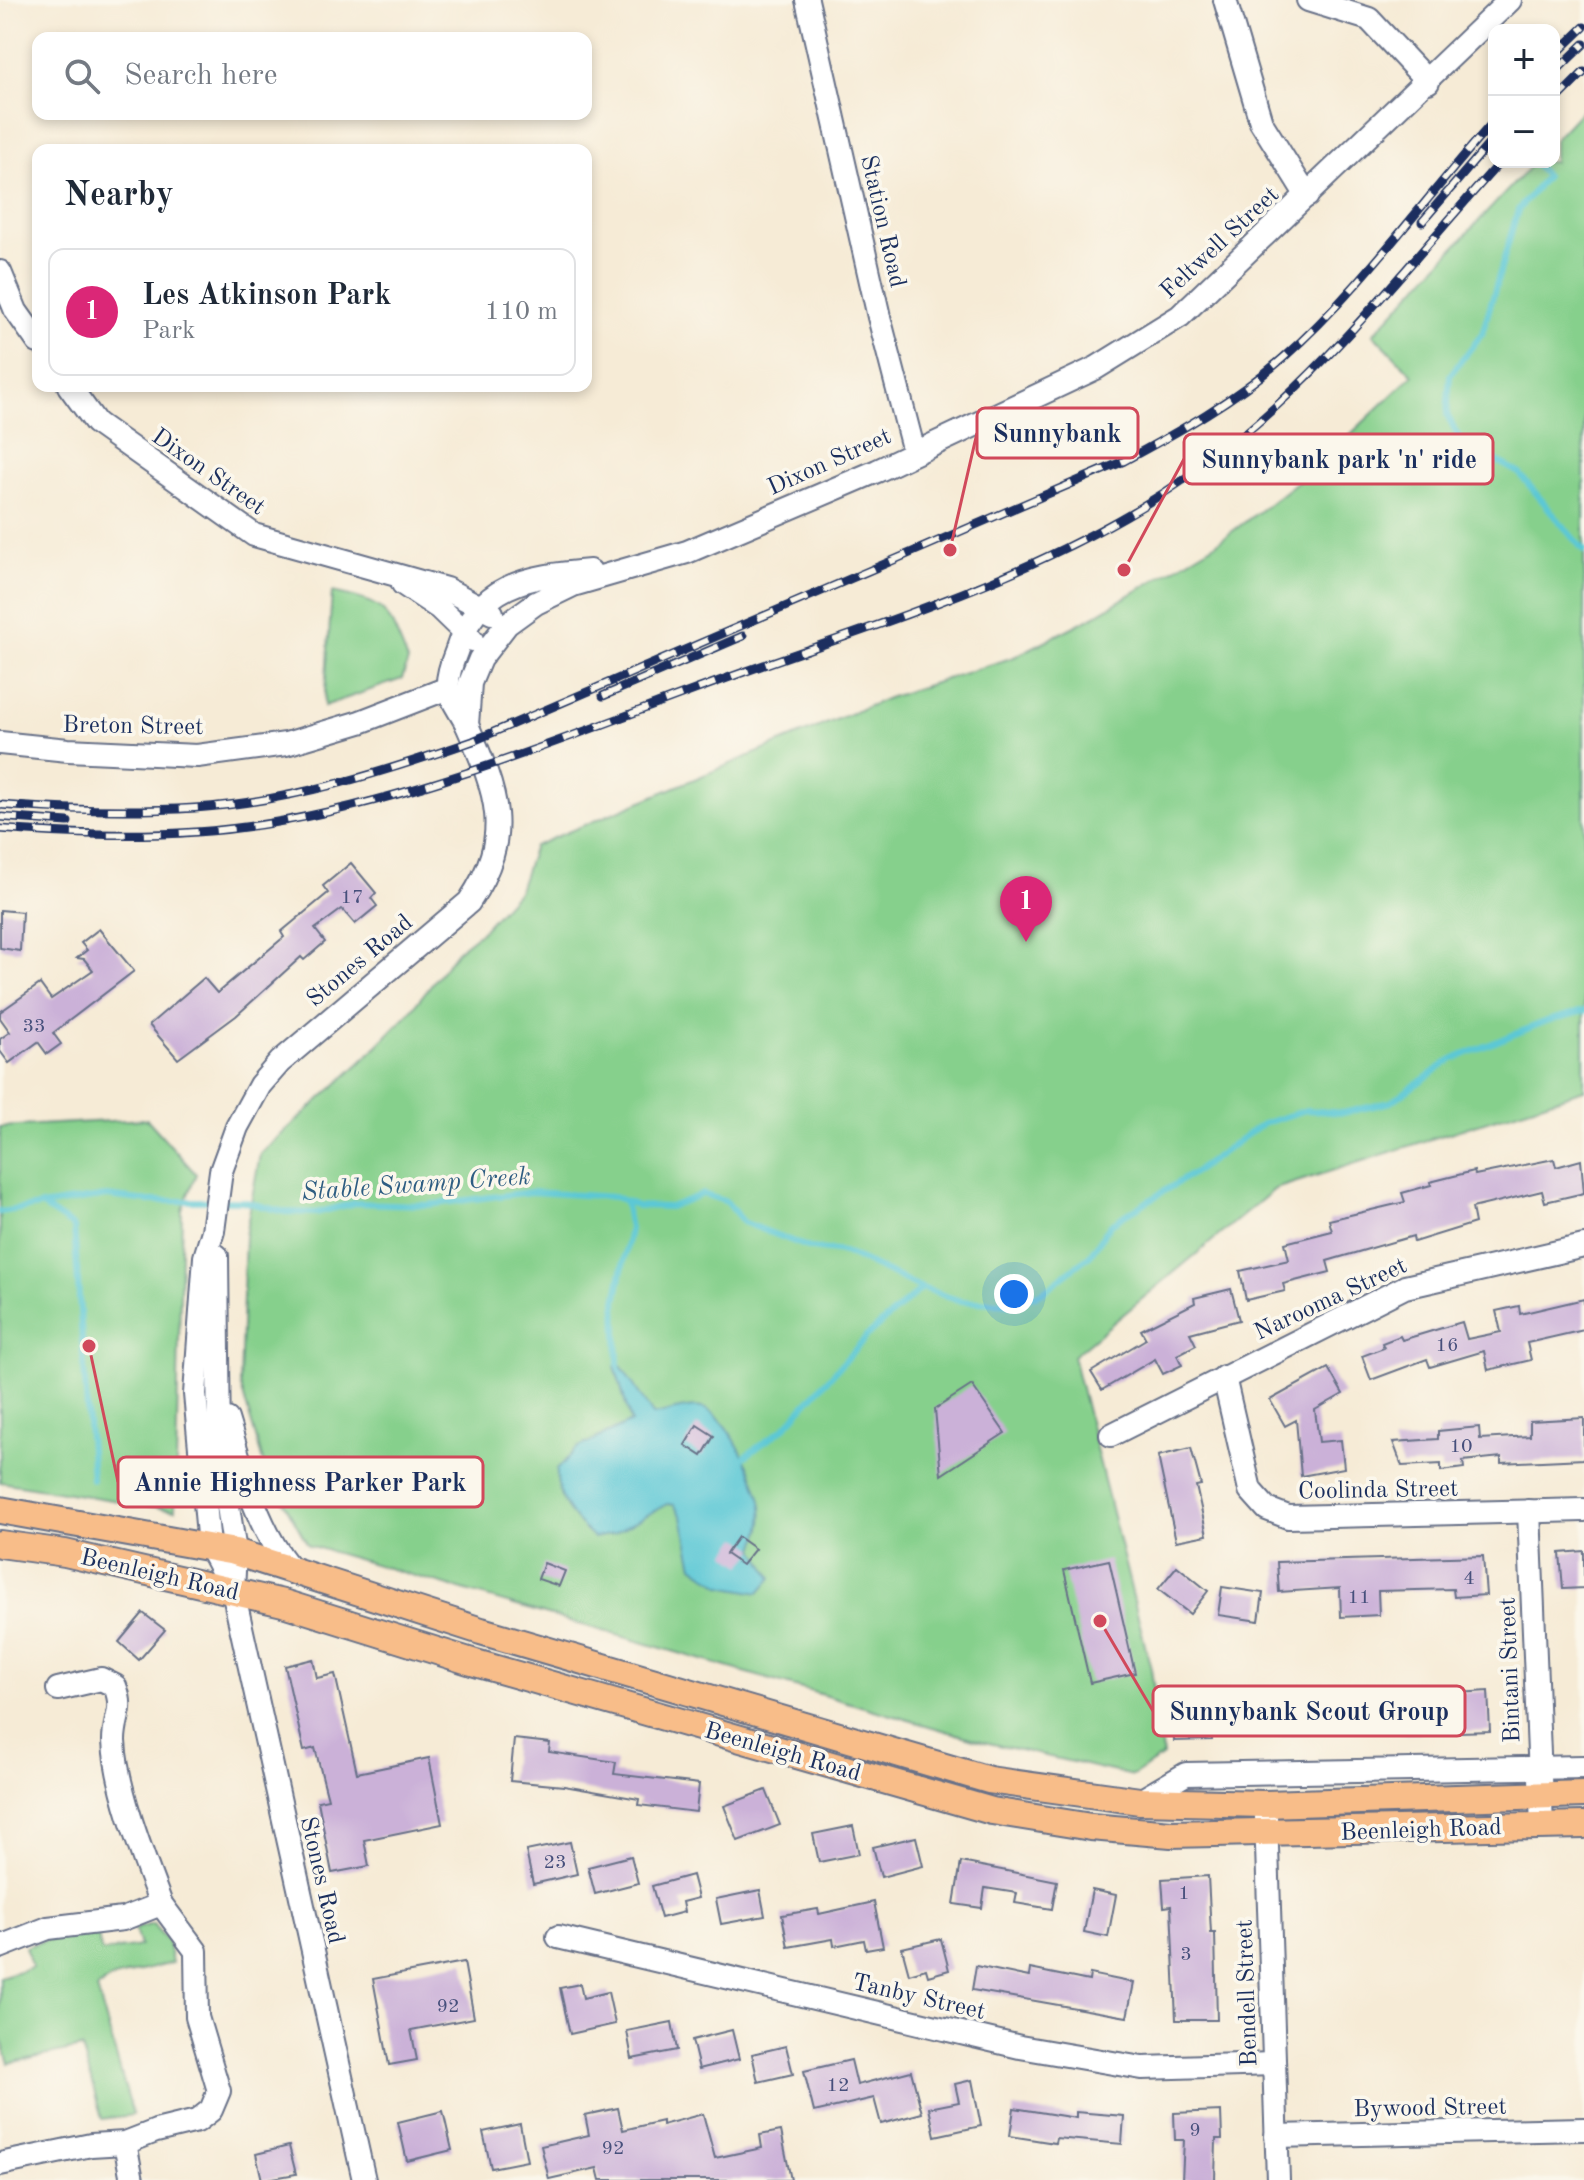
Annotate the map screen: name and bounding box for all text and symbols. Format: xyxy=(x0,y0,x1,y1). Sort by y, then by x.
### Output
map controls xyxy=(1488,24,1560,168)
button: + xyxy=(1488,24,1560,96)
search box xyxy=(32,32,592,120)
icon: search xyxy=(60,54,104,98)
text: Search here xyxy=(124,61,278,91)
button: − xyxy=(1488,96,1560,168)
street label: Station Road xyxy=(855,153,909,290)
text: Nearby xyxy=(64,179,174,213)
street label: Feltwell Street xyxy=(1157,183,1284,304)
text: Les Atkinson Park xyxy=(142,281,391,311)
text: 1 xyxy=(84,299,100,325)
text: 110 m xyxy=(485,299,558,325)
text: Park xyxy=(142,318,196,344)
callout: Sunnybank xyxy=(977,408,1138,458)
text: Sunnybank xyxy=(993,422,1122,448)
street label: Dixon Street xyxy=(147,425,269,520)
street label: Dixon Street xyxy=(765,425,895,501)
callout: Sunnybank park 'n' ride xyxy=(1184,434,1493,484)
text: Sunnybank park 'n' ride xyxy=(1201,448,1477,474)
street label: Breton Street xyxy=(62,714,204,740)
pin: 1 xyxy=(1000,876,1052,942)
house number: 17 xyxy=(340,888,364,908)
street label: Stones Road xyxy=(303,911,418,1012)
house number: 33 xyxy=(22,1017,46,1037)
water label: Stable Swamp Creek xyxy=(301,1164,532,1206)
street label: Narooma Street xyxy=(1251,1254,1411,1346)
your location xyxy=(994,1274,1034,1314)
house number: 16 xyxy=(1435,1336,1459,1356)
house number: 10 xyxy=(1449,1437,1473,1457)
callout: Annie Highness Parker Park xyxy=(118,1457,483,1507)
text: Annie Highness Parker Park xyxy=(133,1471,467,1497)
street label: Coolinda Street xyxy=(1298,1478,1458,1504)
street label: Beenleigh Road xyxy=(78,1546,241,1606)
house number: 4 xyxy=(1463,1569,1475,1589)
house number: 11 xyxy=(1347,1588,1371,1608)
street label: Bintani Street xyxy=(1496,1597,1526,1743)
callout: Sunnybank Scout Group xyxy=(1153,1686,1465,1736)
text: Sunnybank Scout Group xyxy=(1169,1700,1449,1726)
street label: Beenleigh Road xyxy=(701,1719,864,1787)
street label: Stones Road xyxy=(295,1815,347,1946)
street label: Beenleigh Road xyxy=(1340,1816,1502,1846)
house number: 23 xyxy=(543,1853,567,1873)
house number: 1 xyxy=(1178,1884,1190,1904)
street label: Bendell Street xyxy=(1233,1919,1263,2067)
house number: 3 xyxy=(1180,1945,1192,1965)
street label: Tanby Street xyxy=(850,1971,988,2025)
house number: 92 xyxy=(436,1997,460,2017)
house number: 12 xyxy=(826,2076,850,2096)
street label: Bywood Street xyxy=(1353,2096,1507,2122)
house number: 9 xyxy=(1189,2121,1201,2141)
house number: 92 xyxy=(601,2139,625,2159)

